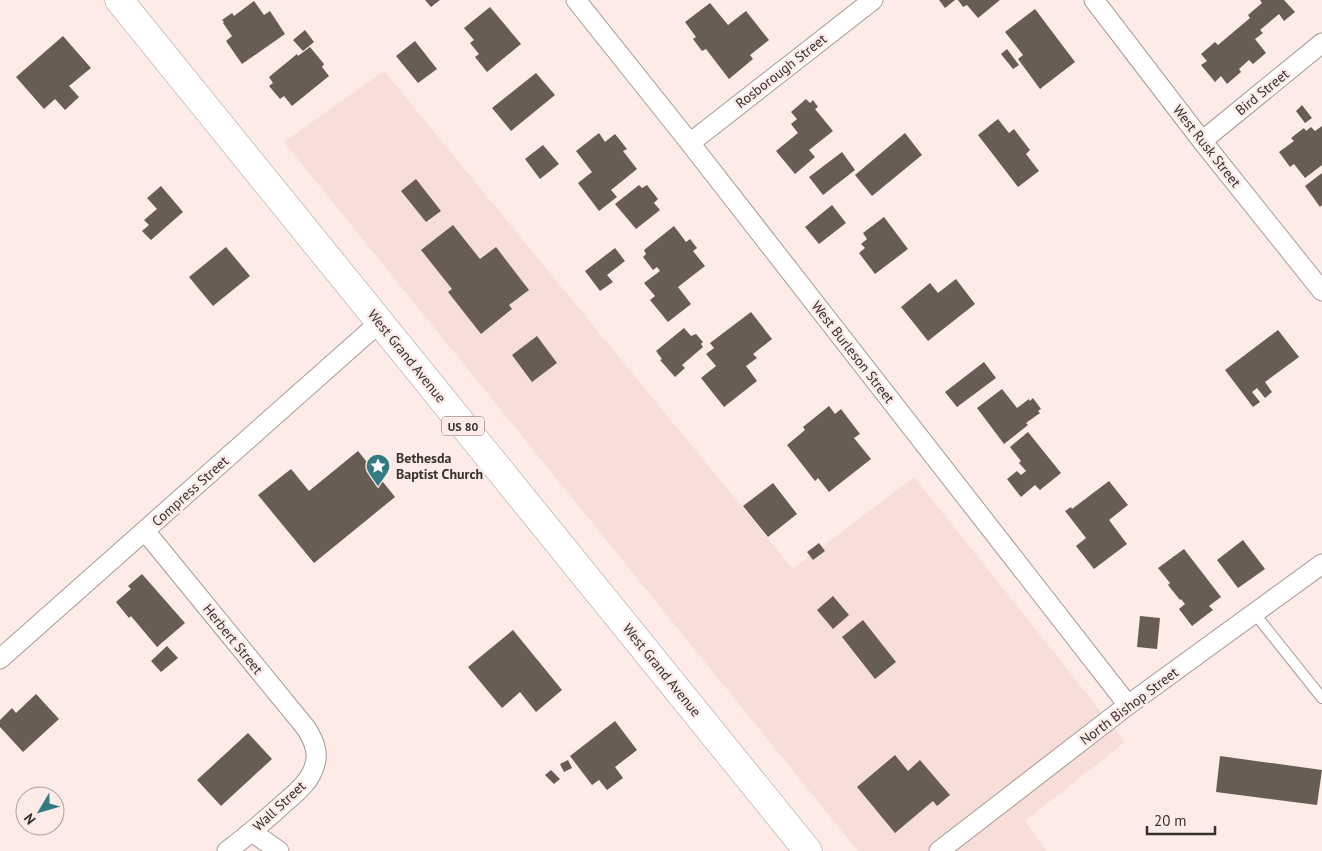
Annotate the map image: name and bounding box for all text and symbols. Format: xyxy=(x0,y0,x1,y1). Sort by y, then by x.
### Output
street label: Rosborough Street xyxy=(732,30,830,112)
street label: Bird Street xyxy=(1232,65,1293,119)
street label: West Rusk Street xyxy=(1169,101,1245,191)
street label: West Burleson Street xyxy=(808,297,899,407)
street label: West Grand Avenue xyxy=(364,306,450,406)
road number: US 80 xyxy=(442,416,484,436)
place label: Bethesda Baptist Church xyxy=(396,449,483,483)
street label: Compress Street xyxy=(148,452,232,530)
place icon: Bethesda Baptist Church xyxy=(365,453,391,487)
street label: Herbert Street xyxy=(199,600,267,678)
street label: West Grand Avenue xyxy=(619,620,705,720)
street label: North Bishop Street xyxy=(1076,663,1182,749)
street label: Wall Street xyxy=(249,777,309,835)
north arrow xyxy=(15,786,65,836)
scale bar xyxy=(1147,804,1214,836)
text: N xyxy=(20,810,40,828)
text: 20 m xyxy=(1154,811,1187,830)

